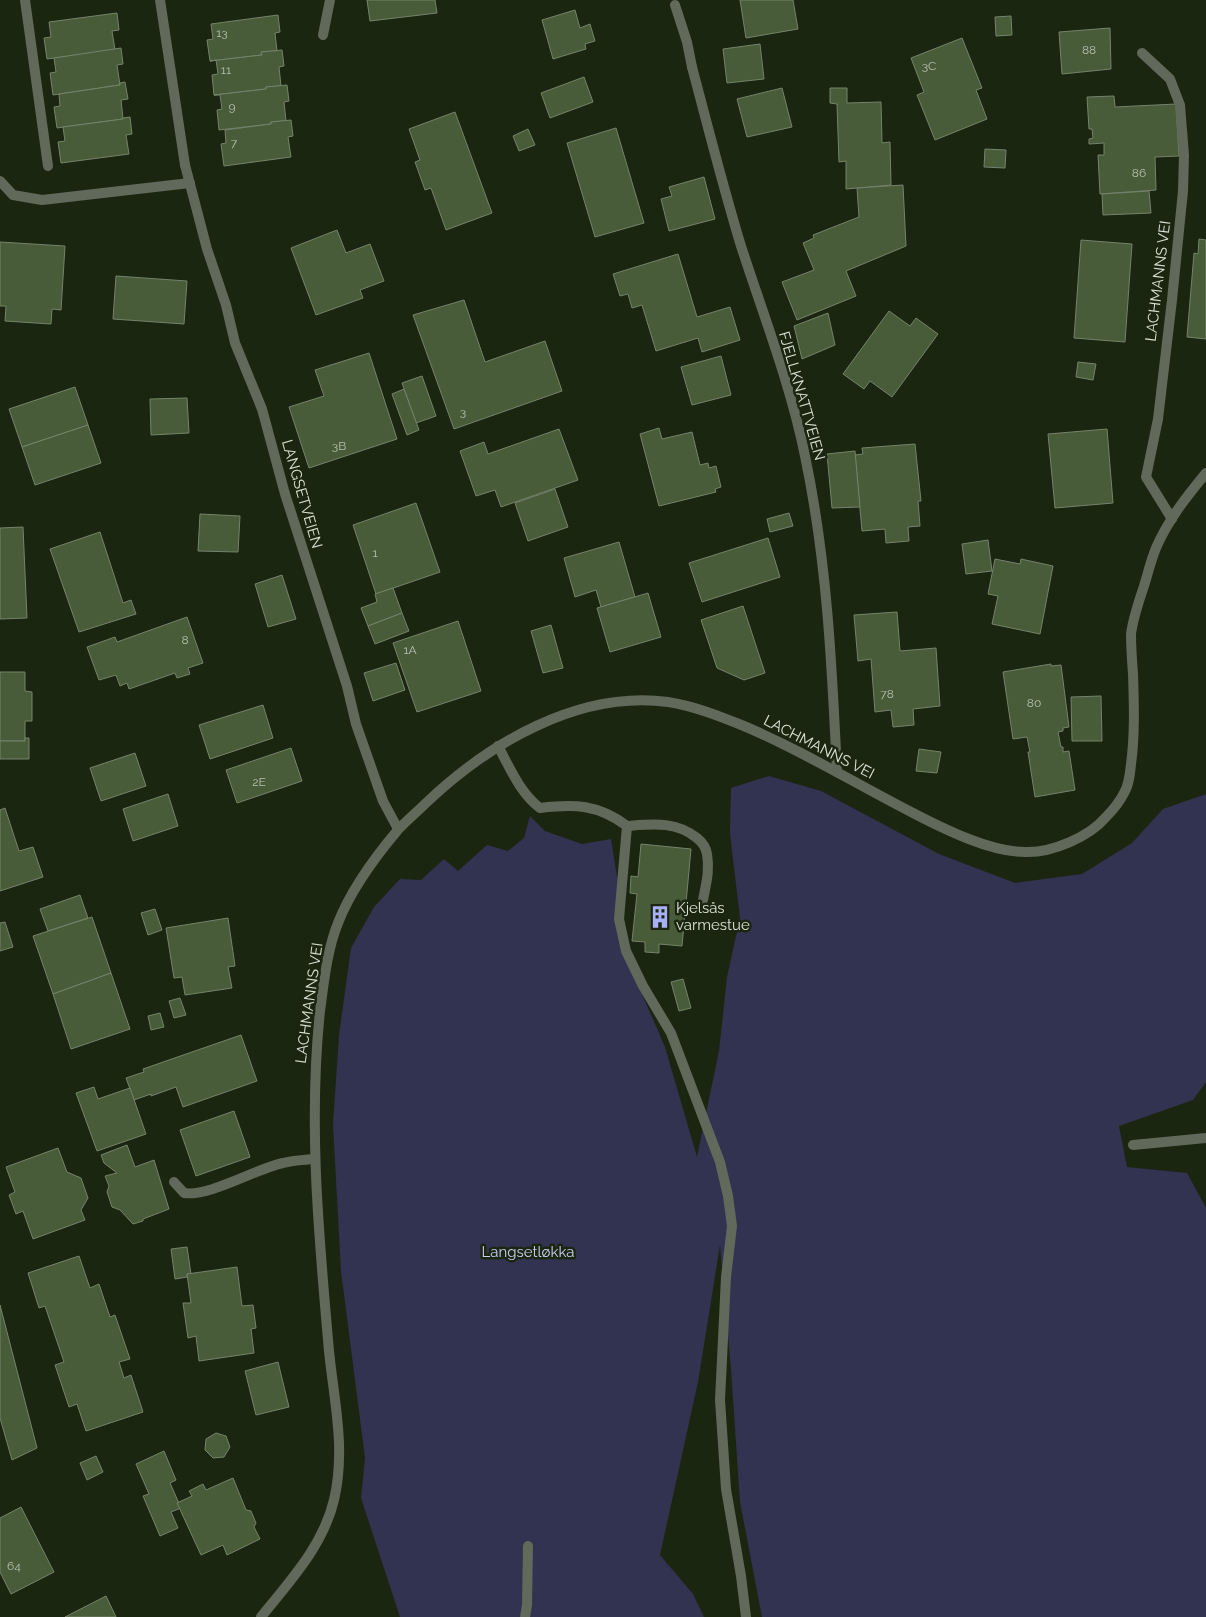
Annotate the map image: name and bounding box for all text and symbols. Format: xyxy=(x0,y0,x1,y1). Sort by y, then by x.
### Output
house number: 13 xyxy=(216,26,228,40)
house number: 88 xyxy=(1082,43,1096,57)
house number: 3C xyxy=(922,59,936,73)
house number: 11 xyxy=(221,63,231,77)
house number: 9 xyxy=(228,100,236,114)
house number: 7 xyxy=(231,136,238,150)
house number: 86 xyxy=(1132,166,1146,180)
street label: LACHMANNS VEI xyxy=(1142,219,1174,343)
street label: FJELLKNATTVEIEN xyxy=(775,330,829,462)
house number: 3 xyxy=(460,405,466,419)
street label: LANGSETVEIEN xyxy=(278,438,326,550)
house number: 3B xyxy=(332,439,346,453)
house number: 1 xyxy=(372,546,378,560)
house number: 8 xyxy=(181,633,189,647)
house number: 1A xyxy=(403,643,417,657)
house number: 78 xyxy=(880,687,894,701)
house number: 80 xyxy=(1027,696,1041,710)
street label: LACHMANNS VEI xyxy=(761,711,877,783)
house number: 2E xyxy=(252,775,266,789)
place label: Kjelsås varmestue xyxy=(676,899,750,934)
building icon: Kjelsås varmestue xyxy=(647,904,673,930)
street label: LACHMANNS VEI xyxy=(292,941,326,1065)
park label: Langsetløkka xyxy=(482,1243,575,1261)
house number: 64 xyxy=(7,1559,21,1573)

